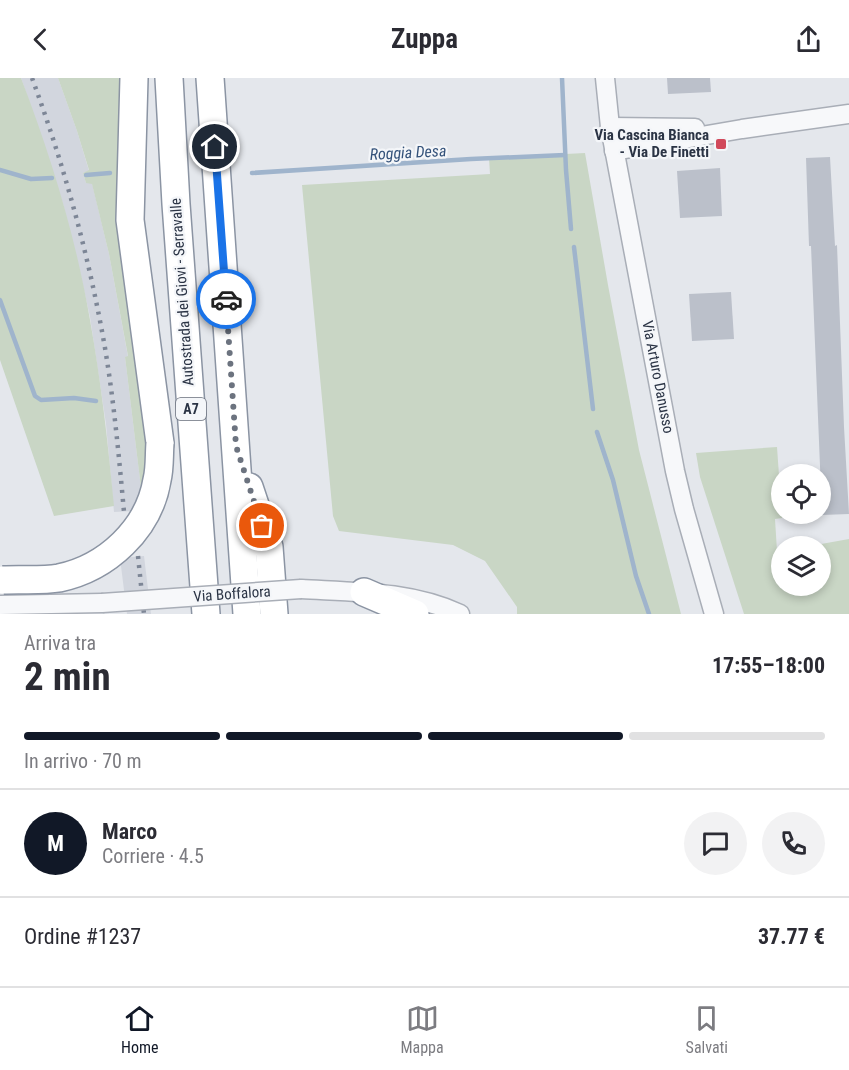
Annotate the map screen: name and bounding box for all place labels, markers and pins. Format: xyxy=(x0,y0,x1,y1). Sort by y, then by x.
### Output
pin xyxy=(189,121,240,172)
place label: Via Cascina Bianca - Via De Finetti xyxy=(594,126,709,161)
marker: Via Cascina Bianca - Via De Finetti xyxy=(714,137,728,151)
pin xyxy=(236,500,287,551)

